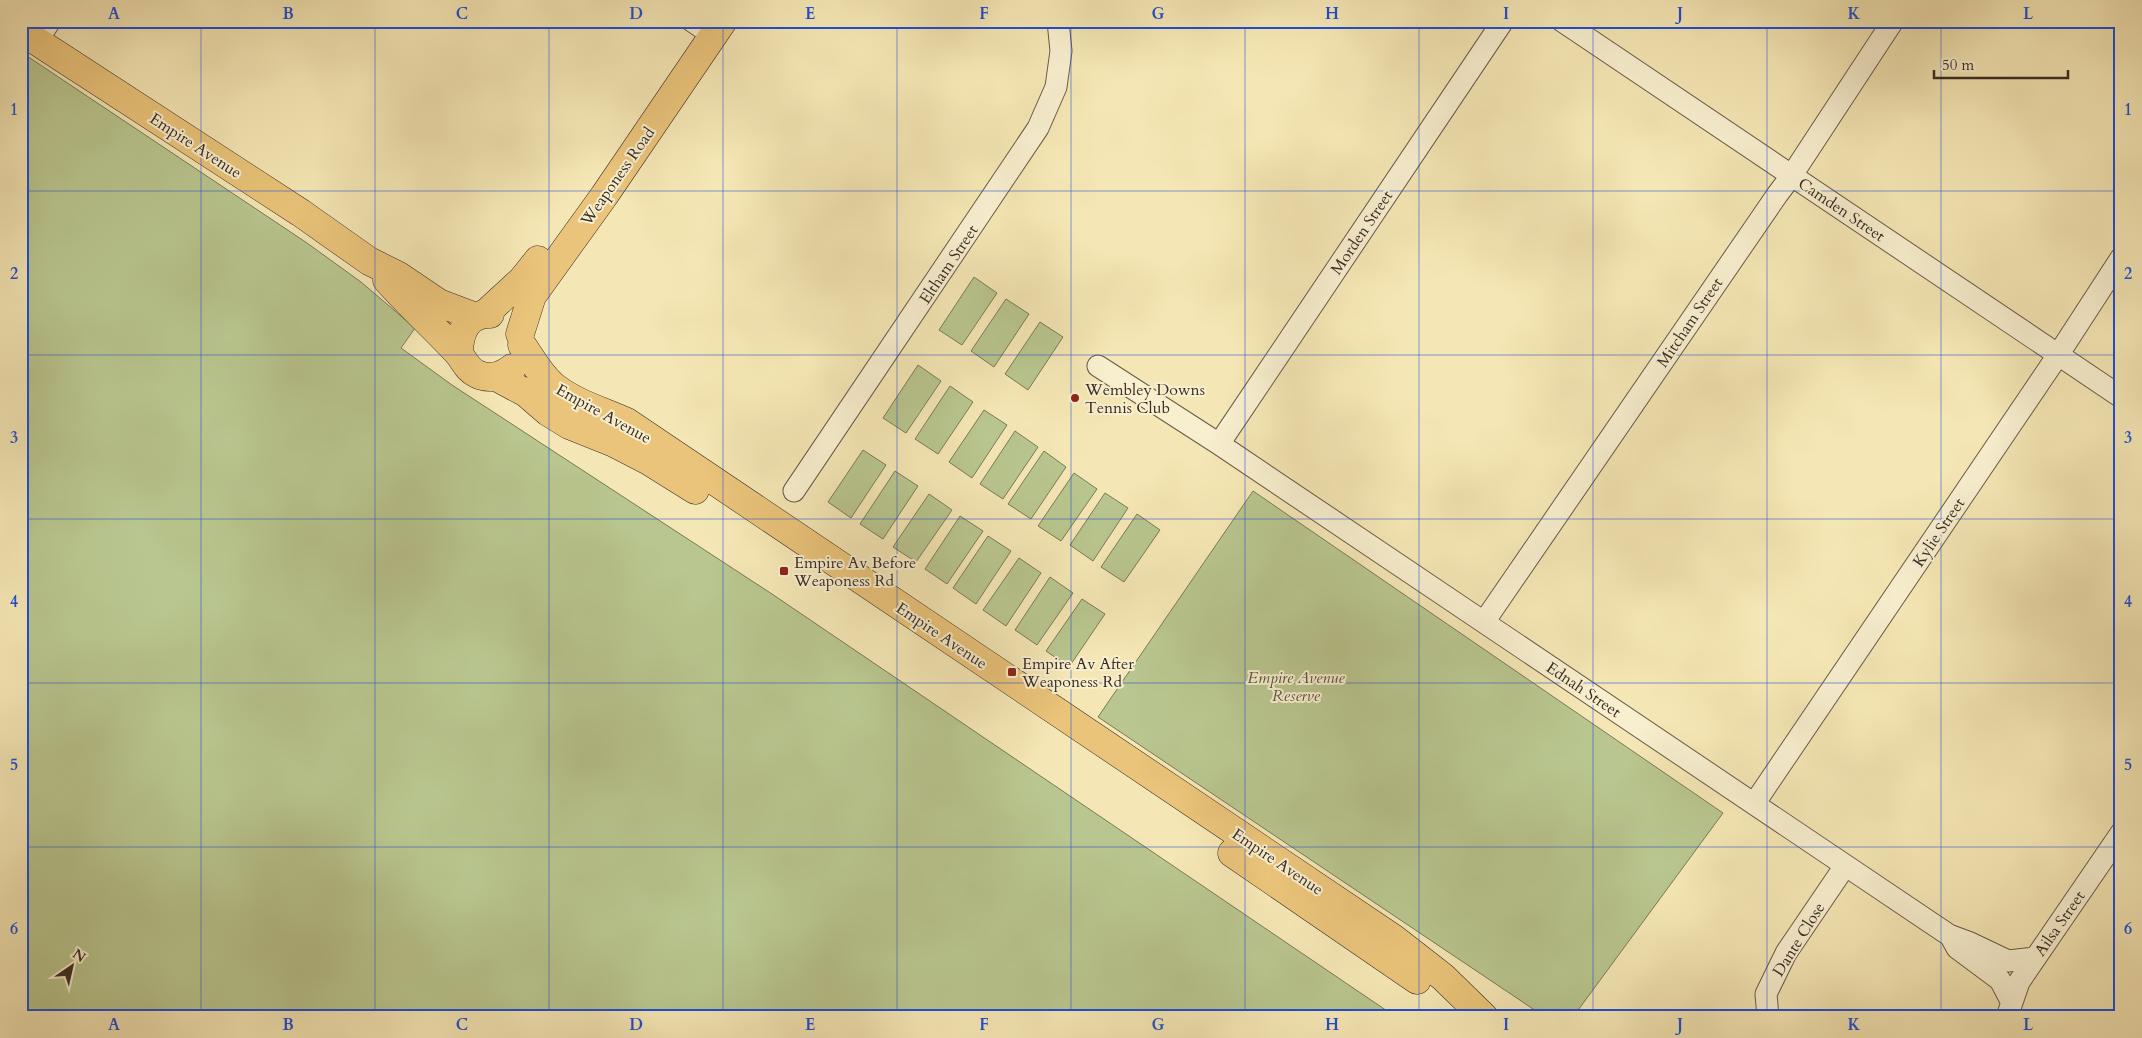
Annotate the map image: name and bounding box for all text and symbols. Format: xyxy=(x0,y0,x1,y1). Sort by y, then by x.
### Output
text: A xyxy=(108,3,120,25)
text: B xyxy=(282,3,294,25)
text: C xyxy=(456,3,468,25)
text: D xyxy=(629,3,643,25)
text: E xyxy=(805,3,815,25)
text: F xyxy=(979,3,989,25)
text: G xyxy=(1151,3,1165,25)
text: H xyxy=(1325,3,1339,25)
text: I xyxy=(1503,3,1509,25)
text: J xyxy=(1675,3,1683,25)
text: K xyxy=(1848,3,1861,25)
text: L xyxy=(2023,3,2034,25)
scale bar xyxy=(1934,48,2068,80)
text: 50 m xyxy=(1942,55,1974,75)
text: 1 xyxy=(10,99,18,121)
text: 1 xyxy=(2124,99,2132,121)
street label: Empire Avenue xyxy=(145,108,246,184)
street label: Weaponess Road xyxy=(575,123,660,231)
street label: Camden Street xyxy=(1794,173,1889,247)
street label: Morden Street xyxy=(1326,186,1398,279)
street label: Eltham Street xyxy=(914,221,983,308)
text: 2 xyxy=(10,263,18,285)
text: 2 xyxy=(2124,263,2132,285)
street label: Mitcham Street xyxy=(1652,273,1728,372)
street label: Empire Avenue xyxy=(552,379,655,449)
place label: Wembley Downs Tennis Club xyxy=(1084,379,1205,419)
marker: Wembley Downs Tennis Club xyxy=(1069,392,1081,404)
text: 3 xyxy=(10,427,18,449)
text: 3 xyxy=(2124,427,2132,449)
street label: Kylie Street xyxy=(1908,494,1970,571)
place label: Empire Av Before Weaponess Rd xyxy=(793,552,916,592)
marker: Empire Av Before Weaponess Rd xyxy=(778,565,790,577)
text: 4 xyxy=(10,591,18,613)
text: 4 xyxy=(2124,591,2132,613)
street label: Empire Avenue xyxy=(891,597,991,675)
place label: Empire Av After Weaponess Rd xyxy=(1021,653,1134,693)
street label: Ednah Street xyxy=(1542,657,1625,723)
marker: Empire Av After Weaponess Rd xyxy=(1006,666,1018,678)
park label: Empire Avenue Reserve xyxy=(1247,667,1345,707)
text: 5 xyxy=(10,754,18,776)
text: 5 xyxy=(2124,754,2132,776)
street label: Empire Avenue xyxy=(1227,823,1327,901)
street label: Ailsa Street xyxy=(2029,887,2090,961)
street label: Dante Close xyxy=(1767,898,1830,981)
text: 6 xyxy=(10,918,18,940)
text: 6 xyxy=(2124,918,2132,940)
north arrow xyxy=(48,940,98,990)
text: N xyxy=(69,944,89,967)
text: A xyxy=(108,1014,120,1036)
text: B xyxy=(282,1014,294,1036)
text: C xyxy=(456,1014,468,1036)
text: D xyxy=(629,1014,643,1036)
text: E xyxy=(805,1014,815,1036)
text: F xyxy=(979,1014,989,1036)
text: G xyxy=(1151,1014,1165,1036)
text: H xyxy=(1325,1014,1339,1036)
text: I xyxy=(1503,1014,1509,1036)
text: J xyxy=(1675,1014,1683,1036)
text: K xyxy=(1848,1014,1861,1036)
text: L xyxy=(2023,1014,2034,1036)

